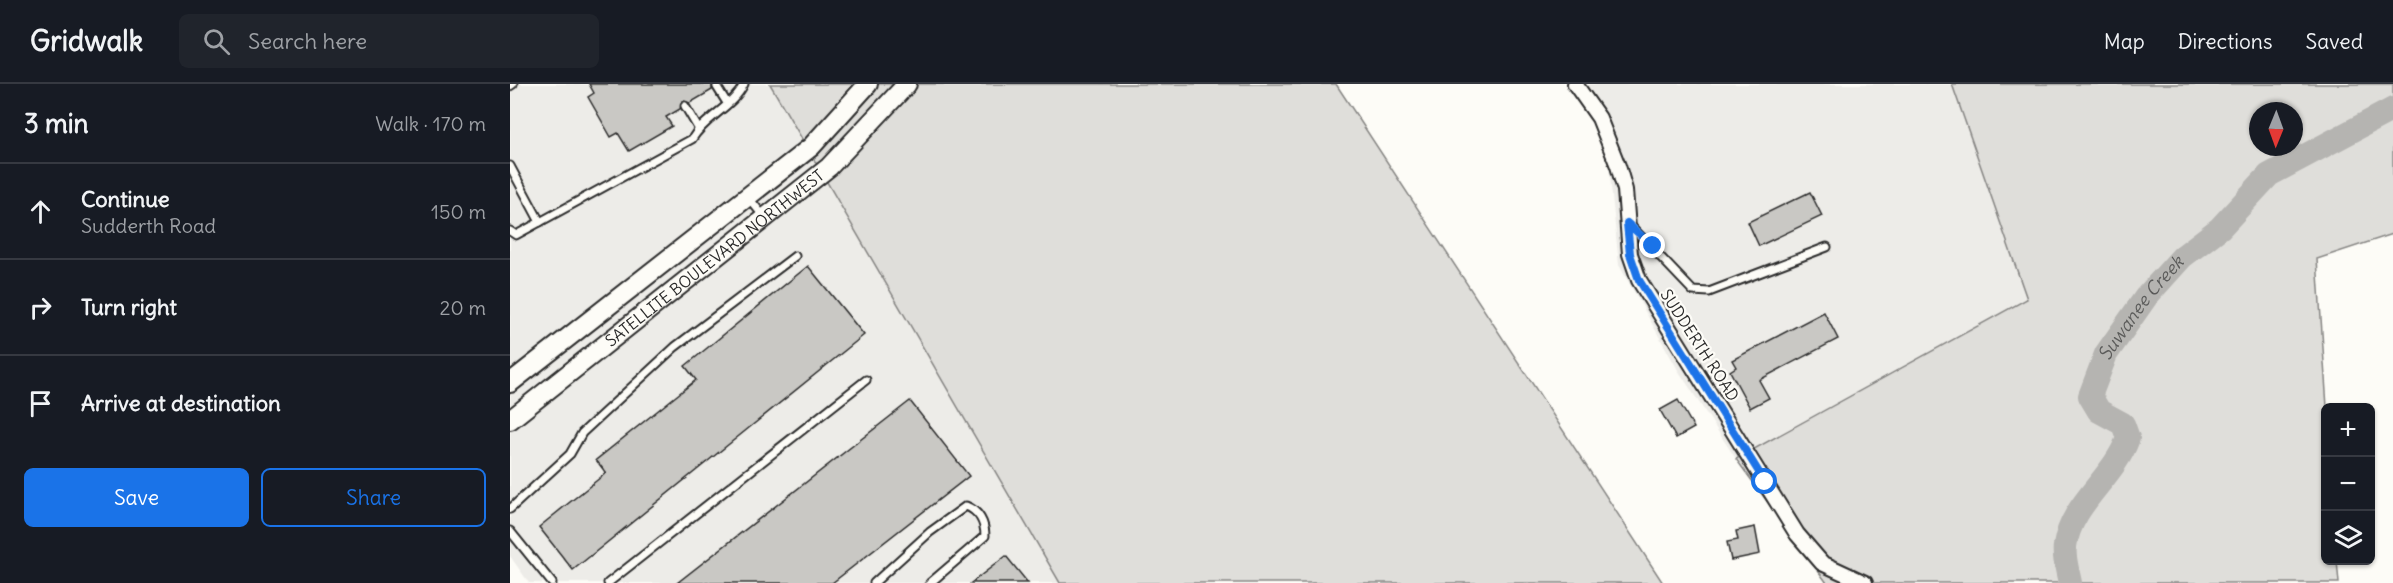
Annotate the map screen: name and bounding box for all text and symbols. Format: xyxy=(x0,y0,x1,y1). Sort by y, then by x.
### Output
search box xyxy=(179,14,599,68)
text: Gridwalk xyxy=(30,23,143,59)
icon: search xyxy=(200,25,233,58)
text: Search here xyxy=(248,27,367,55)
text: Map xyxy=(2104,28,2145,55)
text: Directions xyxy=(2178,28,2272,55)
text: Saved xyxy=(2305,28,2363,55)
north arrow xyxy=(2249,102,2303,156)
text: 3 min xyxy=(24,107,89,140)
text: Walk · 170 m xyxy=(375,111,486,136)
street label: SATELLITE BOULEVARD NORTHWEST xyxy=(601,165,828,351)
text: Continue xyxy=(81,185,170,213)
icon: ahead xyxy=(24,195,57,228)
text: 150 m xyxy=(431,199,486,224)
text: Sudderth Road xyxy=(81,213,216,238)
route end xyxy=(1639,232,1665,258)
water label: Suwanee Creek xyxy=(2093,250,2190,363)
street label: SUDDERTH ROAD xyxy=(1656,285,1744,405)
icon: right xyxy=(24,291,57,324)
text: Turn right xyxy=(81,293,177,321)
text: 20 m xyxy=(440,295,486,320)
icon: arrive xyxy=(24,387,57,420)
text: Arrive at destination xyxy=(81,389,281,417)
map controls xyxy=(2321,403,2375,565)
button: + xyxy=(2321,403,2375,457)
button: − xyxy=(2321,457,2375,511)
button: Save xyxy=(24,468,249,527)
button: Share xyxy=(261,468,486,527)
route start xyxy=(1751,468,1777,494)
button: layers xyxy=(2321,511,2375,565)

